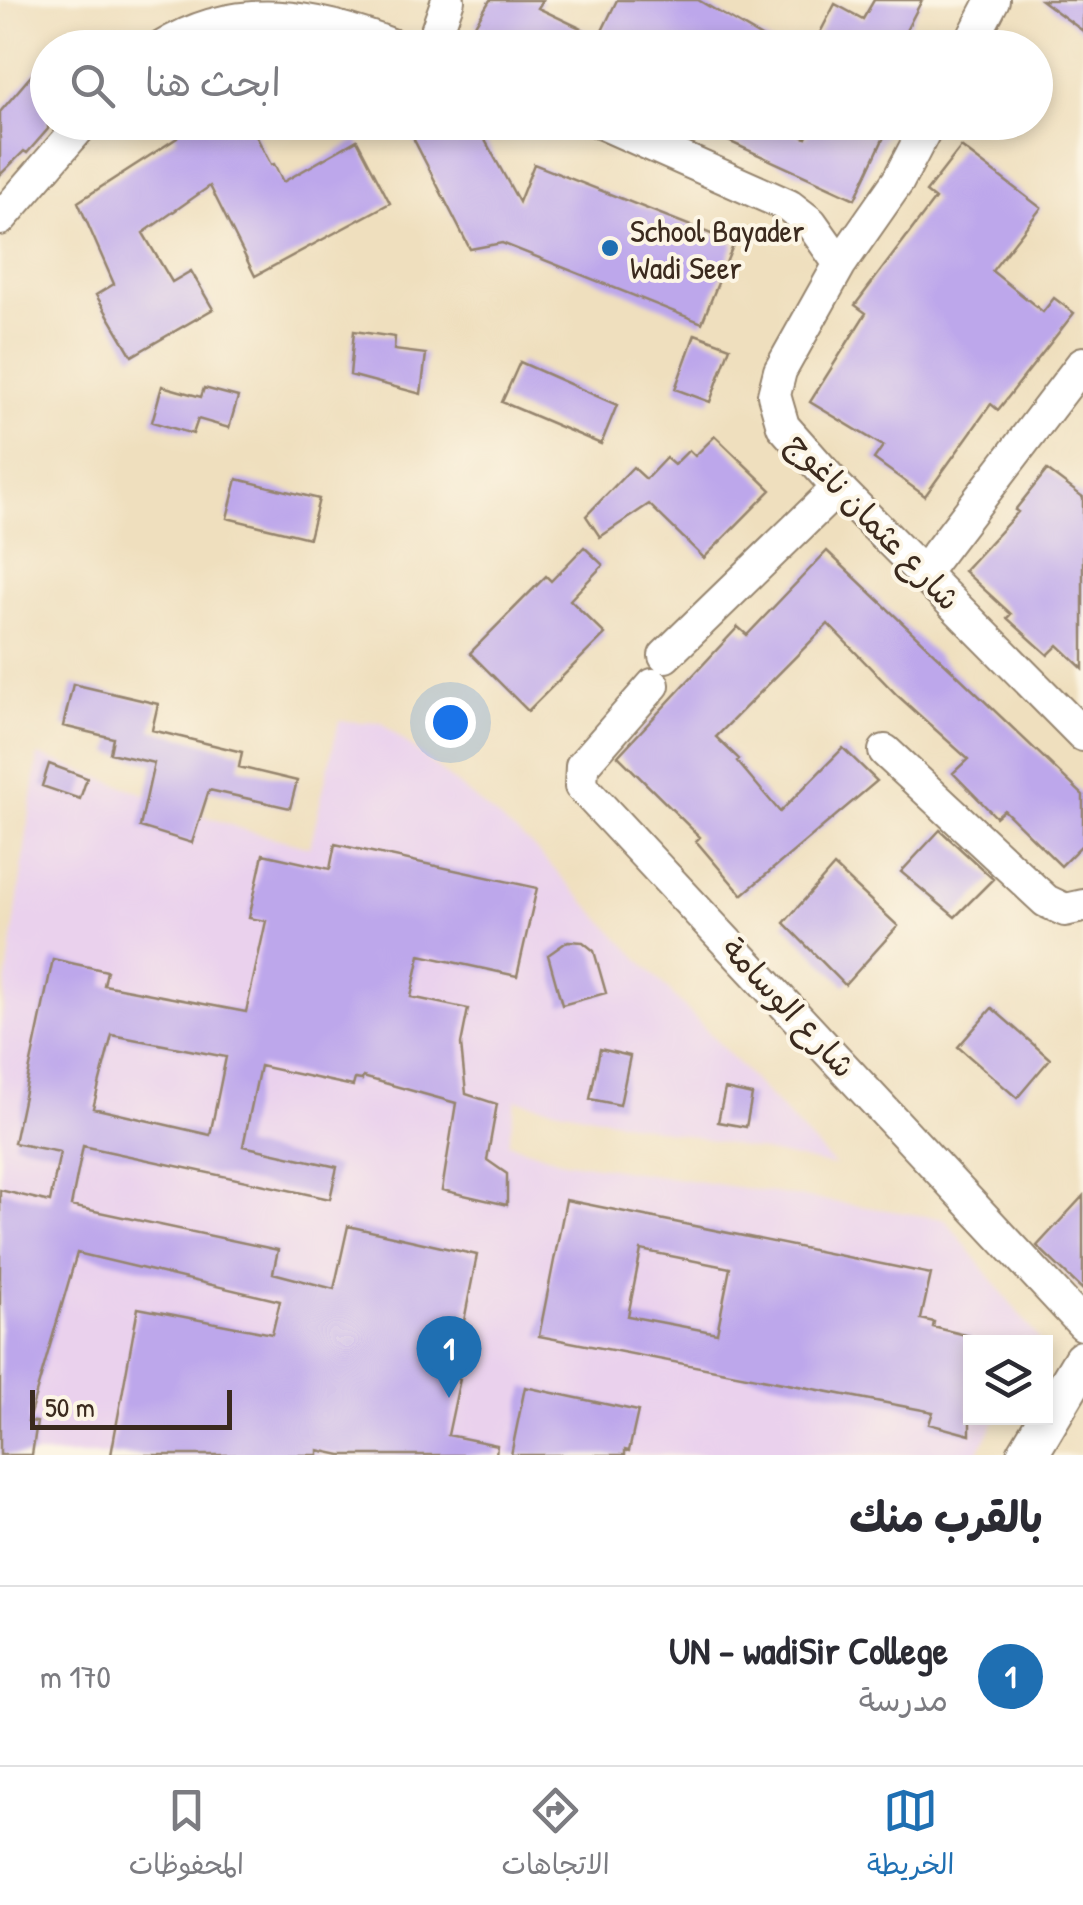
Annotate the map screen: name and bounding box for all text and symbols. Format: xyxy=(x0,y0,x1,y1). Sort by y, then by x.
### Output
search box xyxy=(30,30,1053,140)
text: ابحث هنا xyxy=(145,56,281,108)
icon: search xyxy=(65,58,120,113)
place label: School Bayader Wadi Seer xyxy=(630,209,805,289)
marker: School Bayader Wadi Seer xyxy=(599,237,621,259)
street label: شارع عثمان ناغوج xyxy=(776,422,970,621)
your location xyxy=(425,697,476,748)
street label: شارع الوسامة xyxy=(711,927,865,1088)
pin: 1 xyxy=(416,1316,482,1398)
map controls xyxy=(963,1335,1053,1425)
button: layers xyxy=(963,1335,1053,1425)
scale bar xyxy=(30,1385,232,1430)
text: 50 m xyxy=(45,1388,95,1426)
text: بالقرب منك xyxy=(849,1488,1043,1545)
text: UN - wadiSir College xyxy=(669,1624,948,1676)
text: 170 m xyxy=(40,1655,111,1698)
text: 1 xyxy=(1005,1655,1016,1698)
text: مدرسة xyxy=(859,1678,948,1721)
tab: المحفوظات xyxy=(129,1783,244,1889)
tab: الاتجاهات xyxy=(501,1783,610,1889)
tab: الخريطة xyxy=(867,1783,954,1889)

